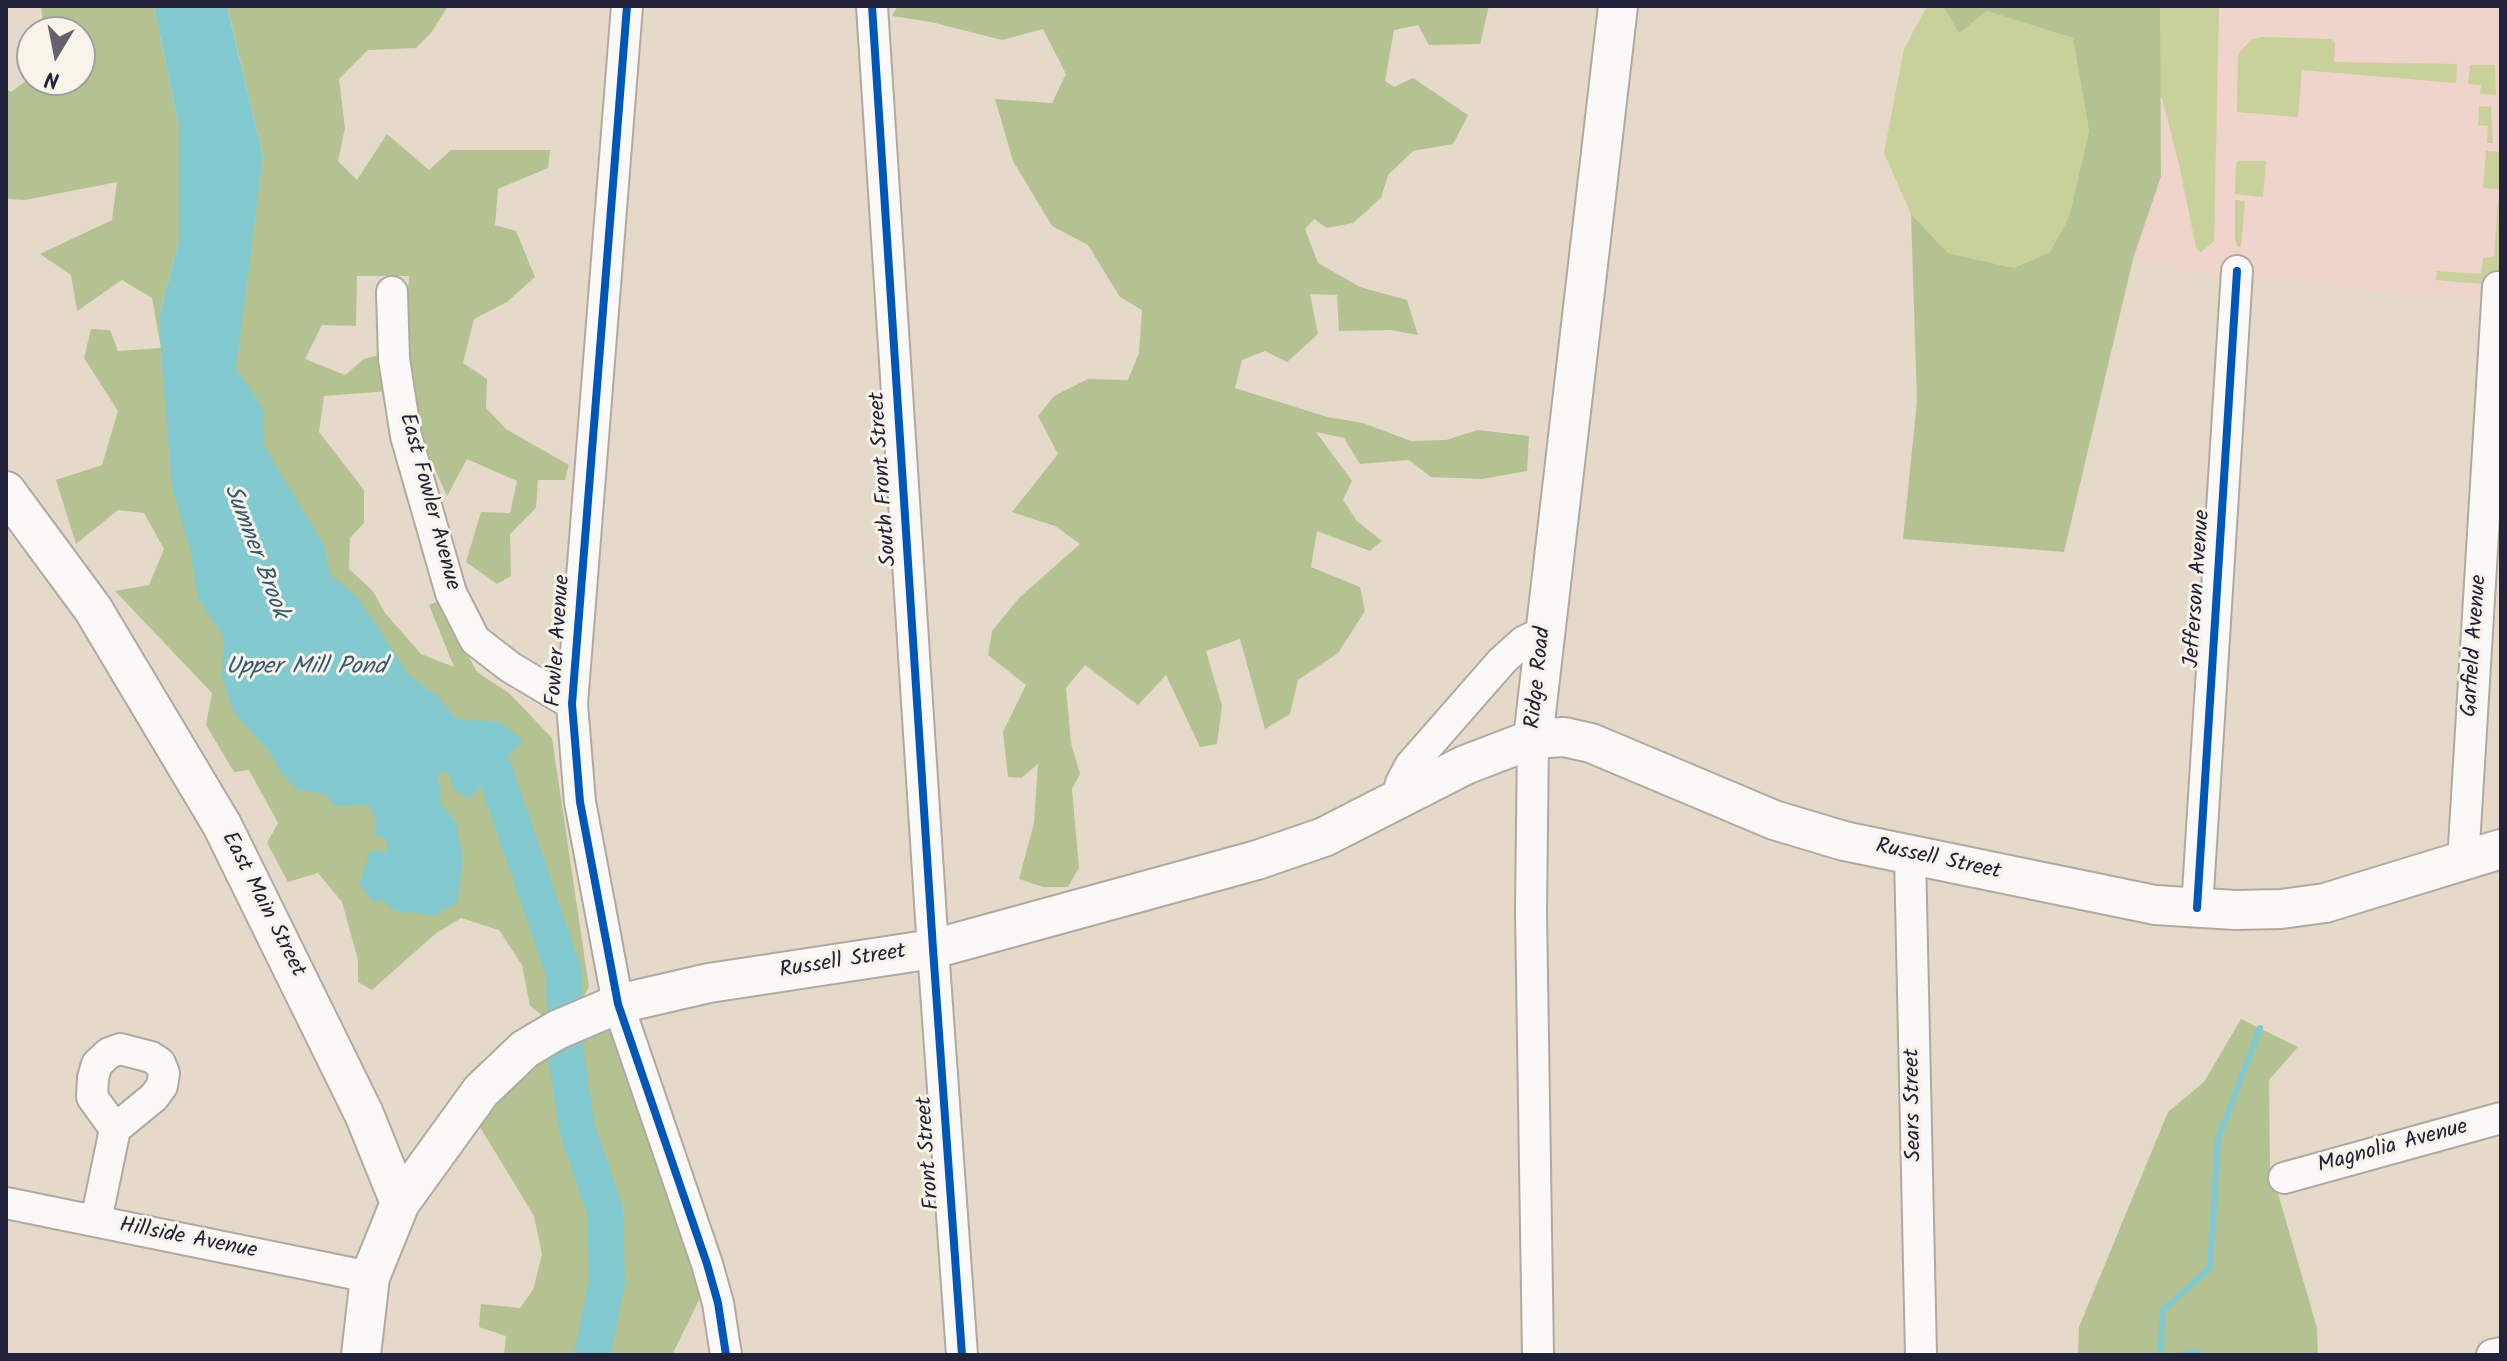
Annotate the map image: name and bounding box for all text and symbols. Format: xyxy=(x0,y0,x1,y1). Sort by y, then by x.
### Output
north arrow xyxy=(16,16,96,96)
text: N xyxy=(42,60,62,97)
street label: South Front Street xyxy=(866,391,904,567)
street label: East Fowler Avenue xyxy=(392,411,464,593)
water label: Sumner Brook xyxy=(215,481,293,623)
street label: Jefferson Avenue xyxy=(2180,509,2218,669)
street label: Fowler Avenue xyxy=(542,574,578,708)
street label: Garfield Avenue xyxy=(2458,574,2494,718)
street label: Ridge Road xyxy=(1522,626,1558,730)
water label: Upper Mill Pond xyxy=(226,655,386,683)
street label: East Main Street xyxy=(214,828,310,982)
street label: Russell Street xyxy=(1873,835,2003,887)
street label: Russell Street xyxy=(778,940,908,986)
street label: Sears Street xyxy=(1901,1048,1929,1162)
street label: Front Street xyxy=(913,1095,947,1211)
street label: Magnolia Avenue xyxy=(2315,1115,2471,1181)
street label: Hillside Avenue xyxy=(117,1214,259,1266)

